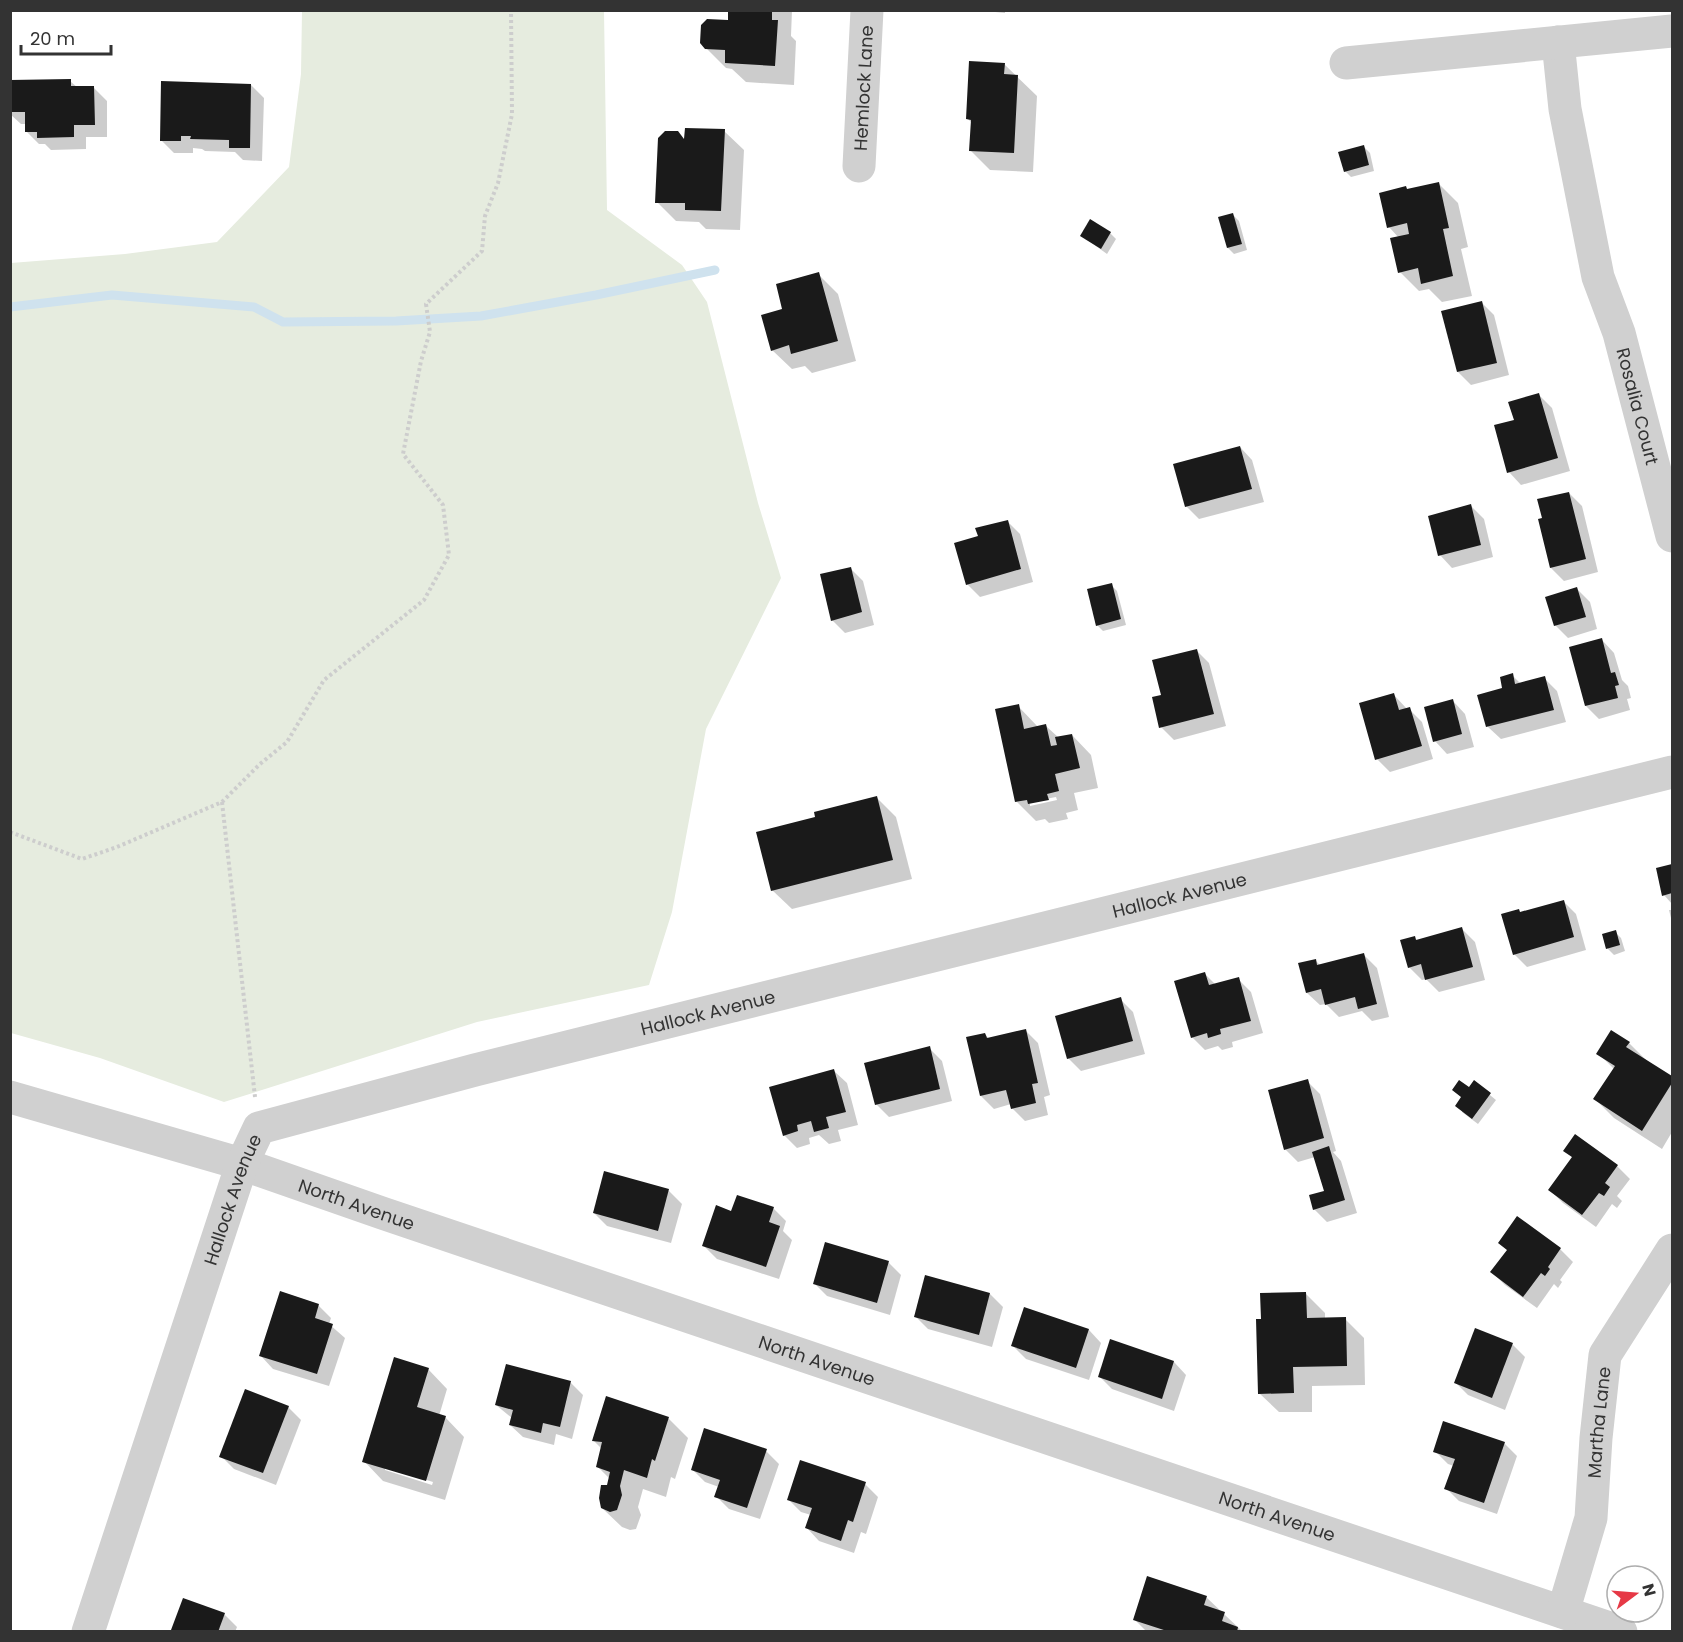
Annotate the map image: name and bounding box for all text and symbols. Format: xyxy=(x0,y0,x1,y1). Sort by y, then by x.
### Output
scale bar xyxy=(21,18,111,56)
street label: Hemlock Lane xyxy=(847,25,879,152)
text: 20 m xyxy=(30,26,75,51)
street label: Rosalia Court xyxy=(1611,345,1665,467)
street label: Hallock Avenue xyxy=(1110,866,1249,923)
street label: Hallock Avenue xyxy=(638,983,778,1041)
street label: Hallock Avenue xyxy=(197,1130,267,1268)
street label: North Avenue xyxy=(295,1172,418,1236)
street label: North Avenue xyxy=(755,1329,879,1391)
street label: Martha Lane xyxy=(1581,1365,1616,1479)
street label: North Avenue xyxy=(1216,1484,1339,1547)
north arrow xyxy=(1605,1564,1665,1624)
text: N xyxy=(1636,1581,1662,1599)

